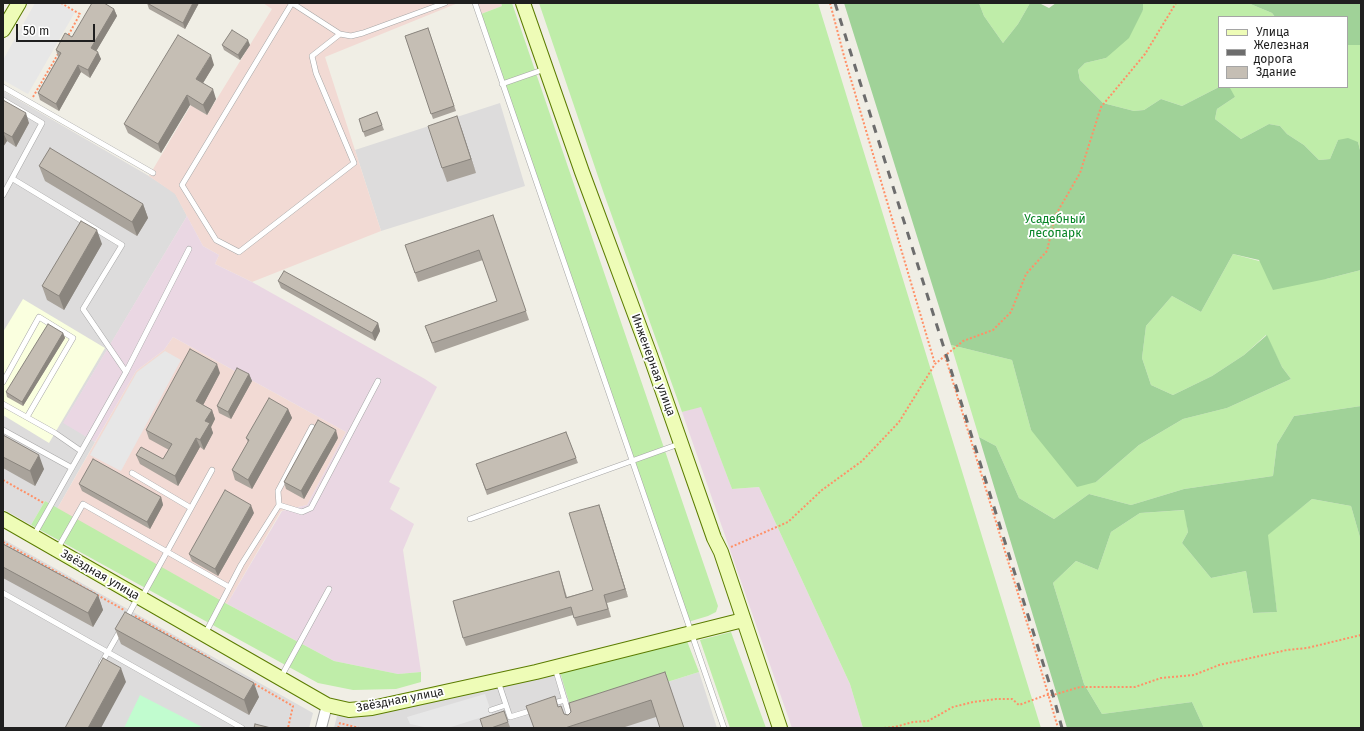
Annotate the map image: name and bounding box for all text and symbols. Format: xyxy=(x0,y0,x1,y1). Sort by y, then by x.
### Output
scale bar xyxy=(18,16,97,42)
legend xyxy=(1218,16,1348,88)
text: 50 m xyxy=(23,24,49,38)
text: Улица xyxy=(1256,25,1290,39)
text: Железная дорога xyxy=(1254,38,1309,66)
text: Здание xyxy=(1256,65,1296,79)
park label: Усадебный лесопарк xyxy=(1024,213,1086,241)
street label: Инженерная улица xyxy=(628,312,678,418)
street label: Звёздная улица xyxy=(58,547,142,603)
street label: Звёздная улица xyxy=(355,684,445,716)

